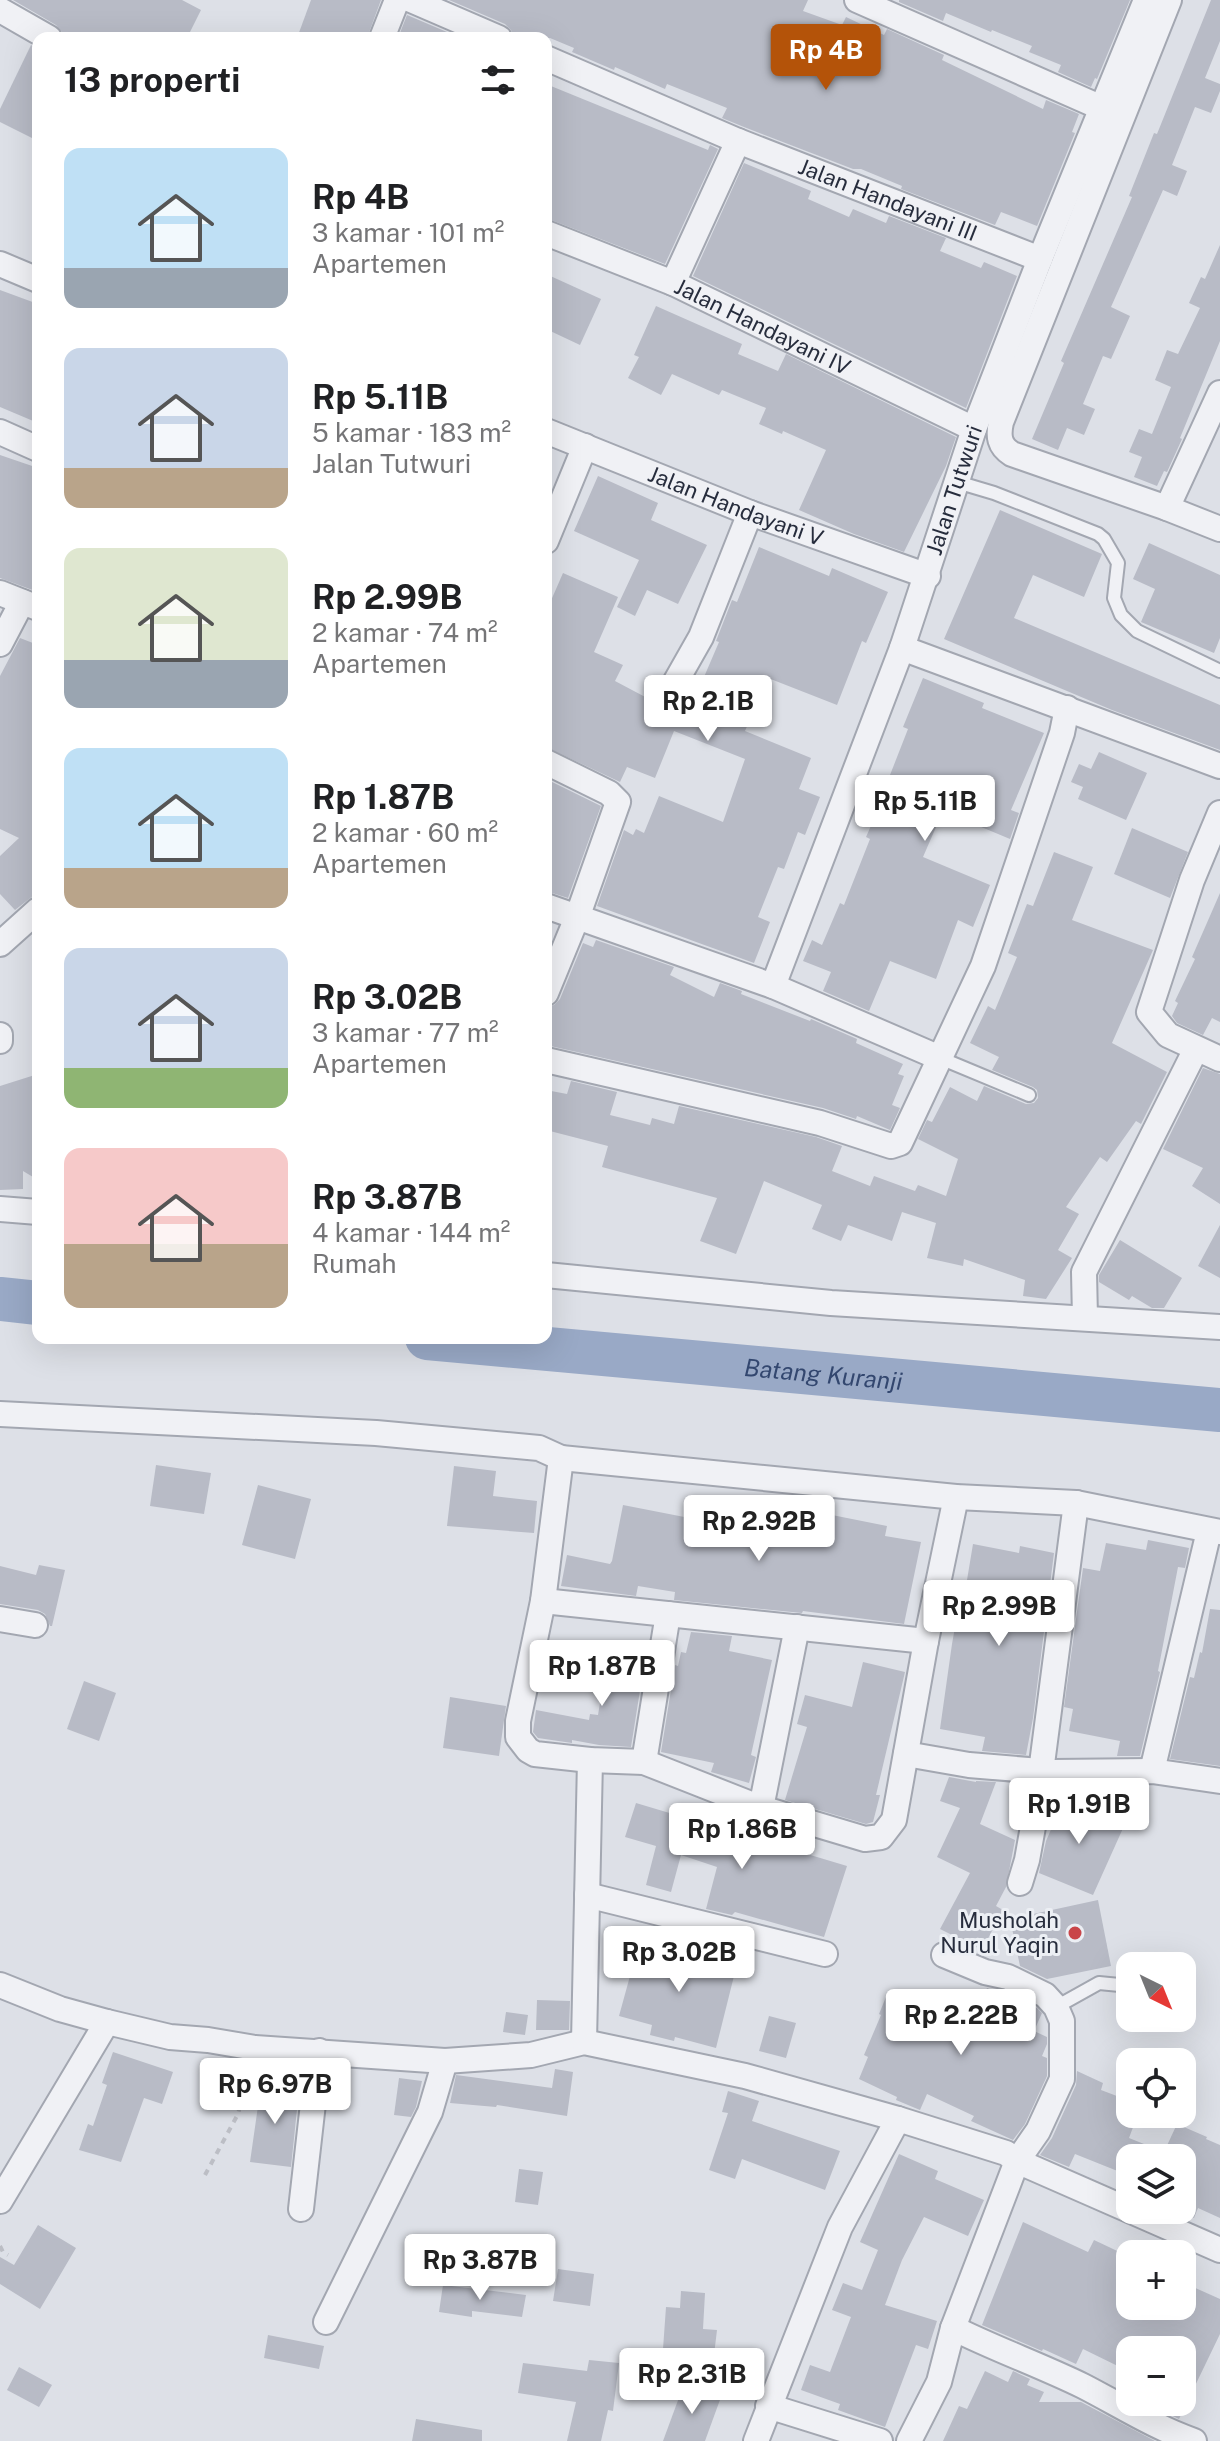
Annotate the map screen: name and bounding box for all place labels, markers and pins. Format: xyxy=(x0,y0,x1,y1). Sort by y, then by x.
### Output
pin: Rp 4B xyxy=(770,24,882,92)
pin: Rp 2.1B xyxy=(634,675,782,743)
pin: Rp 5.11B xyxy=(842,775,1008,843)
pin: Rp 2.92B xyxy=(676,1495,842,1563)
pin: Rp 2.99B xyxy=(916,1580,1082,1648)
pin: Rp 1.87B xyxy=(519,1640,685,1708)
pin: Rp 1.91B xyxy=(996,1778,1162,1846)
pin: Rp 1.86B xyxy=(659,1803,825,1871)
place label: Musholah Nurul Yaqin xyxy=(940,1907,1059,1958)
marker: Musholah Nurul Yaqin xyxy=(1066,1924,1084,1942)
pin: Rp 3.02B xyxy=(596,1926,762,1994)
pin: Rp 2.22B xyxy=(878,1989,1044,2057)
pin: Rp 6.97B xyxy=(192,2058,358,2126)
pin: Rp 3.87B xyxy=(397,2234,563,2302)
pin: Rp 2.31B xyxy=(609,2348,775,2416)

